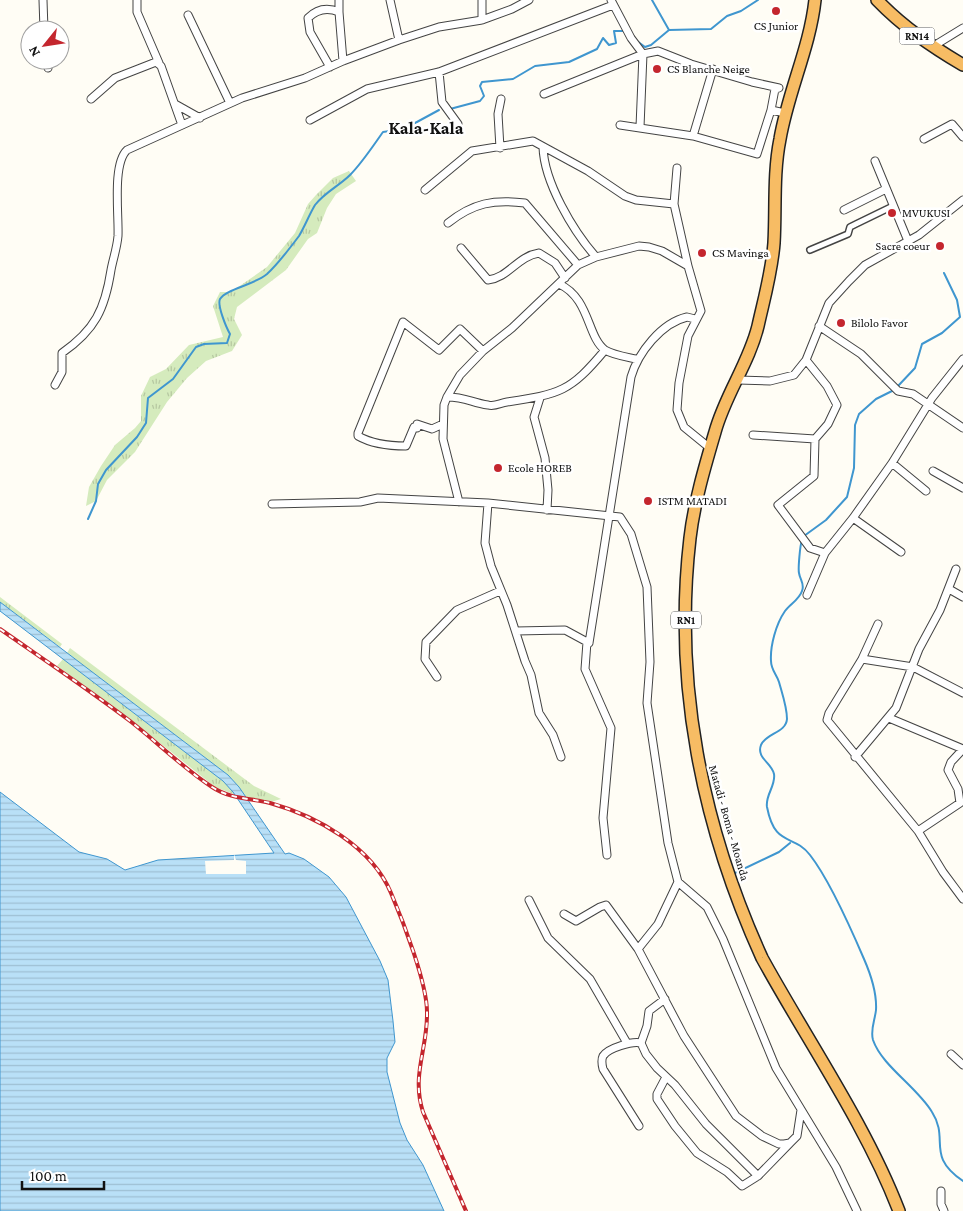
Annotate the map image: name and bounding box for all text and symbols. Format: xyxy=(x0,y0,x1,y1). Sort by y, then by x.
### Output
marker: CS Junior xyxy=(770,5,782,17)
place label: CS Junior xyxy=(754,19,799,33)
north arrow xyxy=(20,20,70,70)
road number: RN14 xyxy=(900,28,934,44)
text: N xyxy=(24,43,43,60)
place label: CS Blanche Neige xyxy=(667,62,750,76)
marker: CS Blanche Neige xyxy=(651,63,663,75)
district label: Kala-Kala xyxy=(388,118,464,138)
place label: MVUKUSI xyxy=(902,206,951,220)
marker: MVUKUSI xyxy=(886,207,898,219)
place label: Sacre coeur xyxy=(876,239,931,253)
marker: Sacre coeur xyxy=(934,240,946,252)
place label: CS Mavinga xyxy=(712,246,769,260)
marker: CS Mavinga xyxy=(696,247,708,259)
place label: Bilolo Favor xyxy=(851,316,909,330)
marker: Bilolo Favor xyxy=(835,317,847,329)
place label: Ecole HOREB xyxy=(508,461,572,475)
marker: Ecole HOREB xyxy=(492,462,504,474)
place label: ISTM MATADI xyxy=(658,494,727,508)
marker: ISTM MATADI xyxy=(642,495,654,507)
road number: RN1 xyxy=(671,612,701,628)
street label: Matadi - Boma - Moanda xyxy=(706,764,752,883)
scale bar xyxy=(22,1158,105,1190)
text: 100 m xyxy=(30,1168,67,1184)

